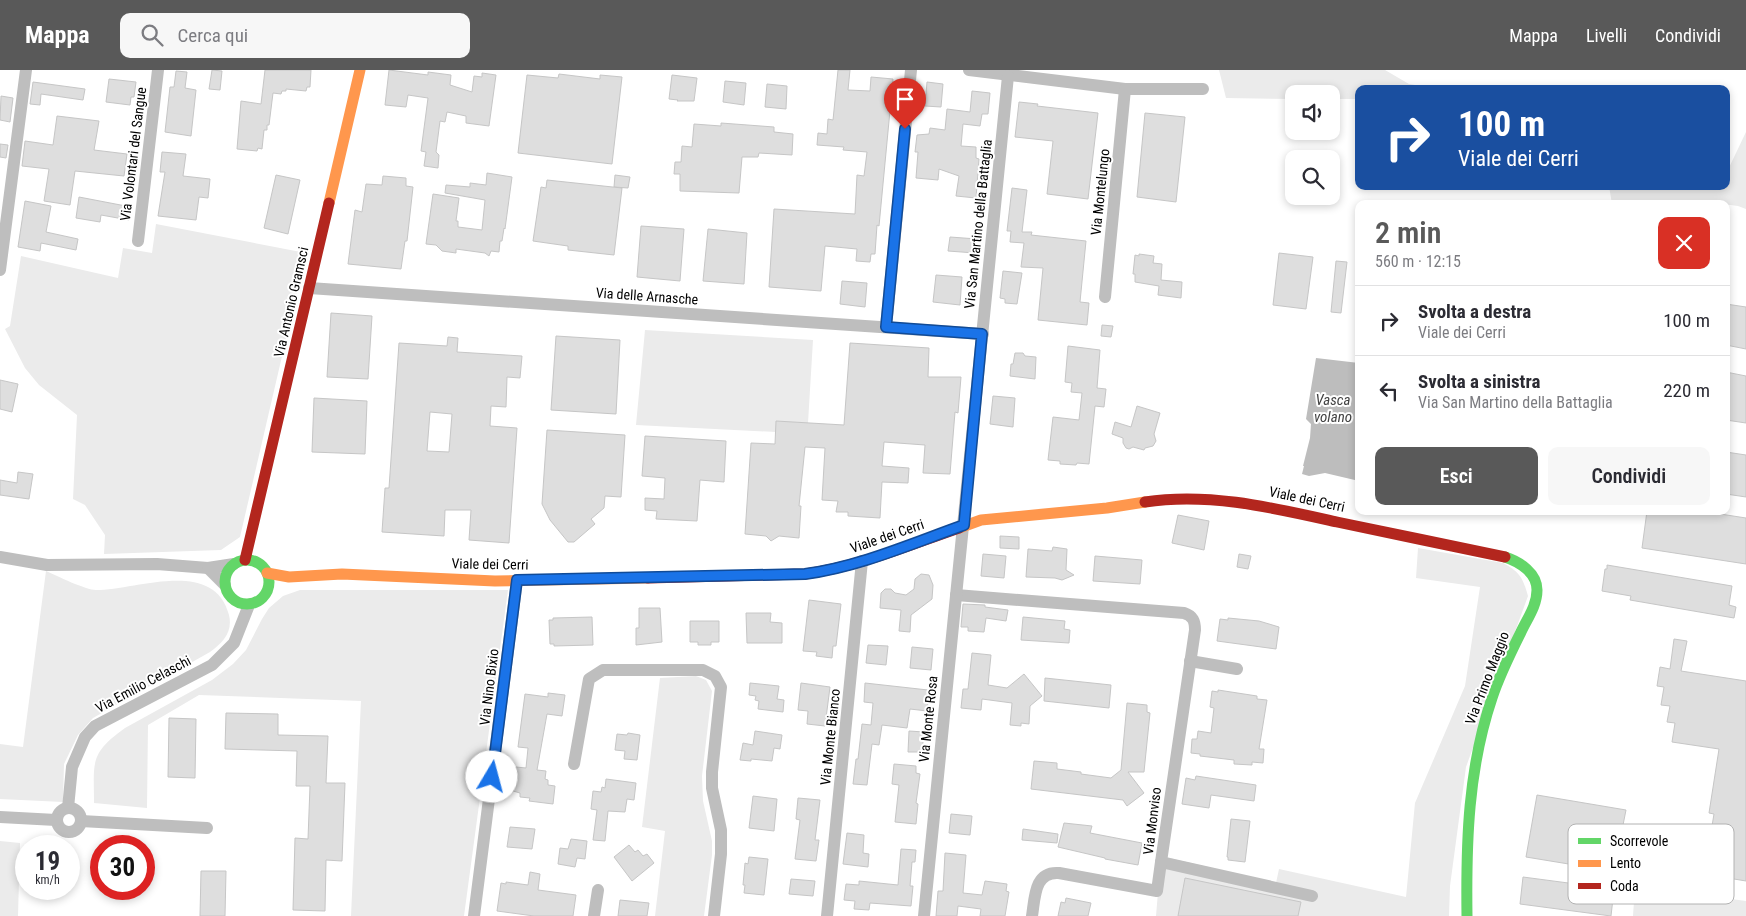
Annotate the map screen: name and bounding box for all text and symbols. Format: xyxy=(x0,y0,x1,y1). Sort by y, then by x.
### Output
search box xyxy=(120,13,470,58)
text: Mappa xyxy=(25,21,90,49)
icon: search xyxy=(138,21,166,49)
text: Cerca qui xyxy=(178,24,248,47)
text: Mappa xyxy=(1509,25,1558,46)
text: Livelli xyxy=(1586,25,1627,46)
text: Condividi xyxy=(1655,25,1721,46)
pin xyxy=(884,78,926,129)
icon: arrive xyxy=(891,85,919,113)
map controls xyxy=(1285,85,1340,205)
button: sound xyxy=(1285,85,1340,140)
street label: Via Volontari del Sangue xyxy=(117,86,149,222)
text: 100 m xyxy=(1458,104,1545,145)
icon: right xyxy=(1375,105,1440,170)
street label: Via San Martino della Battaglia xyxy=(961,138,995,310)
text: Viale dei Cerri xyxy=(1458,146,1579,171)
street label: Via Montelungo xyxy=(1088,148,1112,236)
button: search xyxy=(1285,150,1340,205)
text: 2 min xyxy=(1375,215,1441,250)
button: close xyxy=(1658,217,1710,269)
street label: Via Antonio Gramsci xyxy=(271,245,311,359)
text: 560 m · 12:15 xyxy=(1375,252,1461,271)
street label: Via delle Arnasche xyxy=(595,284,699,308)
text: Svolta a destra xyxy=(1418,300,1531,323)
icon: right xyxy=(1375,307,1403,335)
text: 100 m xyxy=(1663,309,1710,332)
text: Viale dei Cerri xyxy=(1418,323,1506,342)
text: Svolta a sinistra xyxy=(1418,370,1540,393)
icon: left xyxy=(1375,377,1403,405)
text: 220 m xyxy=(1663,379,1710,402)
water label: Vasca volano xyxy=(1314,391,1352,426)
text: Via San Martino della Battaglia xyxy=(1418,393,1613,412)
button: Esci xyxy=(1375,447,1538,505)
button: Condividi xyxy=(1548,447,1710,505)
street label: Viale dei Cerri xyxy=(1268,483,1346,515)
street label: Viale dei Cerri xyxy=(848,516,926,556)
street label: Viale dei Cerri xyxy=(451,555,529,573)
street label: Via Primo Maggio xyxy=(1462,629,1512,727)
street label: Via Nino Bixio xyxy=(476,648,502,726)
street label: Via Emilio Celaschi xyxy=(93,652,193,716)
street label: Via Monte Rosa xyxy=(916,675,940,763)
street label: Via Monte Bianco xyxy=(817,688,843,786)
position arrow xyxy=(465,750,517,802)
street label: Via Monviso xyxy=(1140,786,1164,856)
legend xyxy=(1568,824,1734,904)
text: Scorrevole xyxy=(1610,833,1669,849)
speed limit sign: 30 xyxy=(90,835,155,900)
text: 19 xyxy=(35,847,60,876)
text: Lento xyxy=(1610,855,1641,871)
text: km/h xyxy=(35,873,60,887)
text: Coda xyxy=(1610,878,1639,894)

